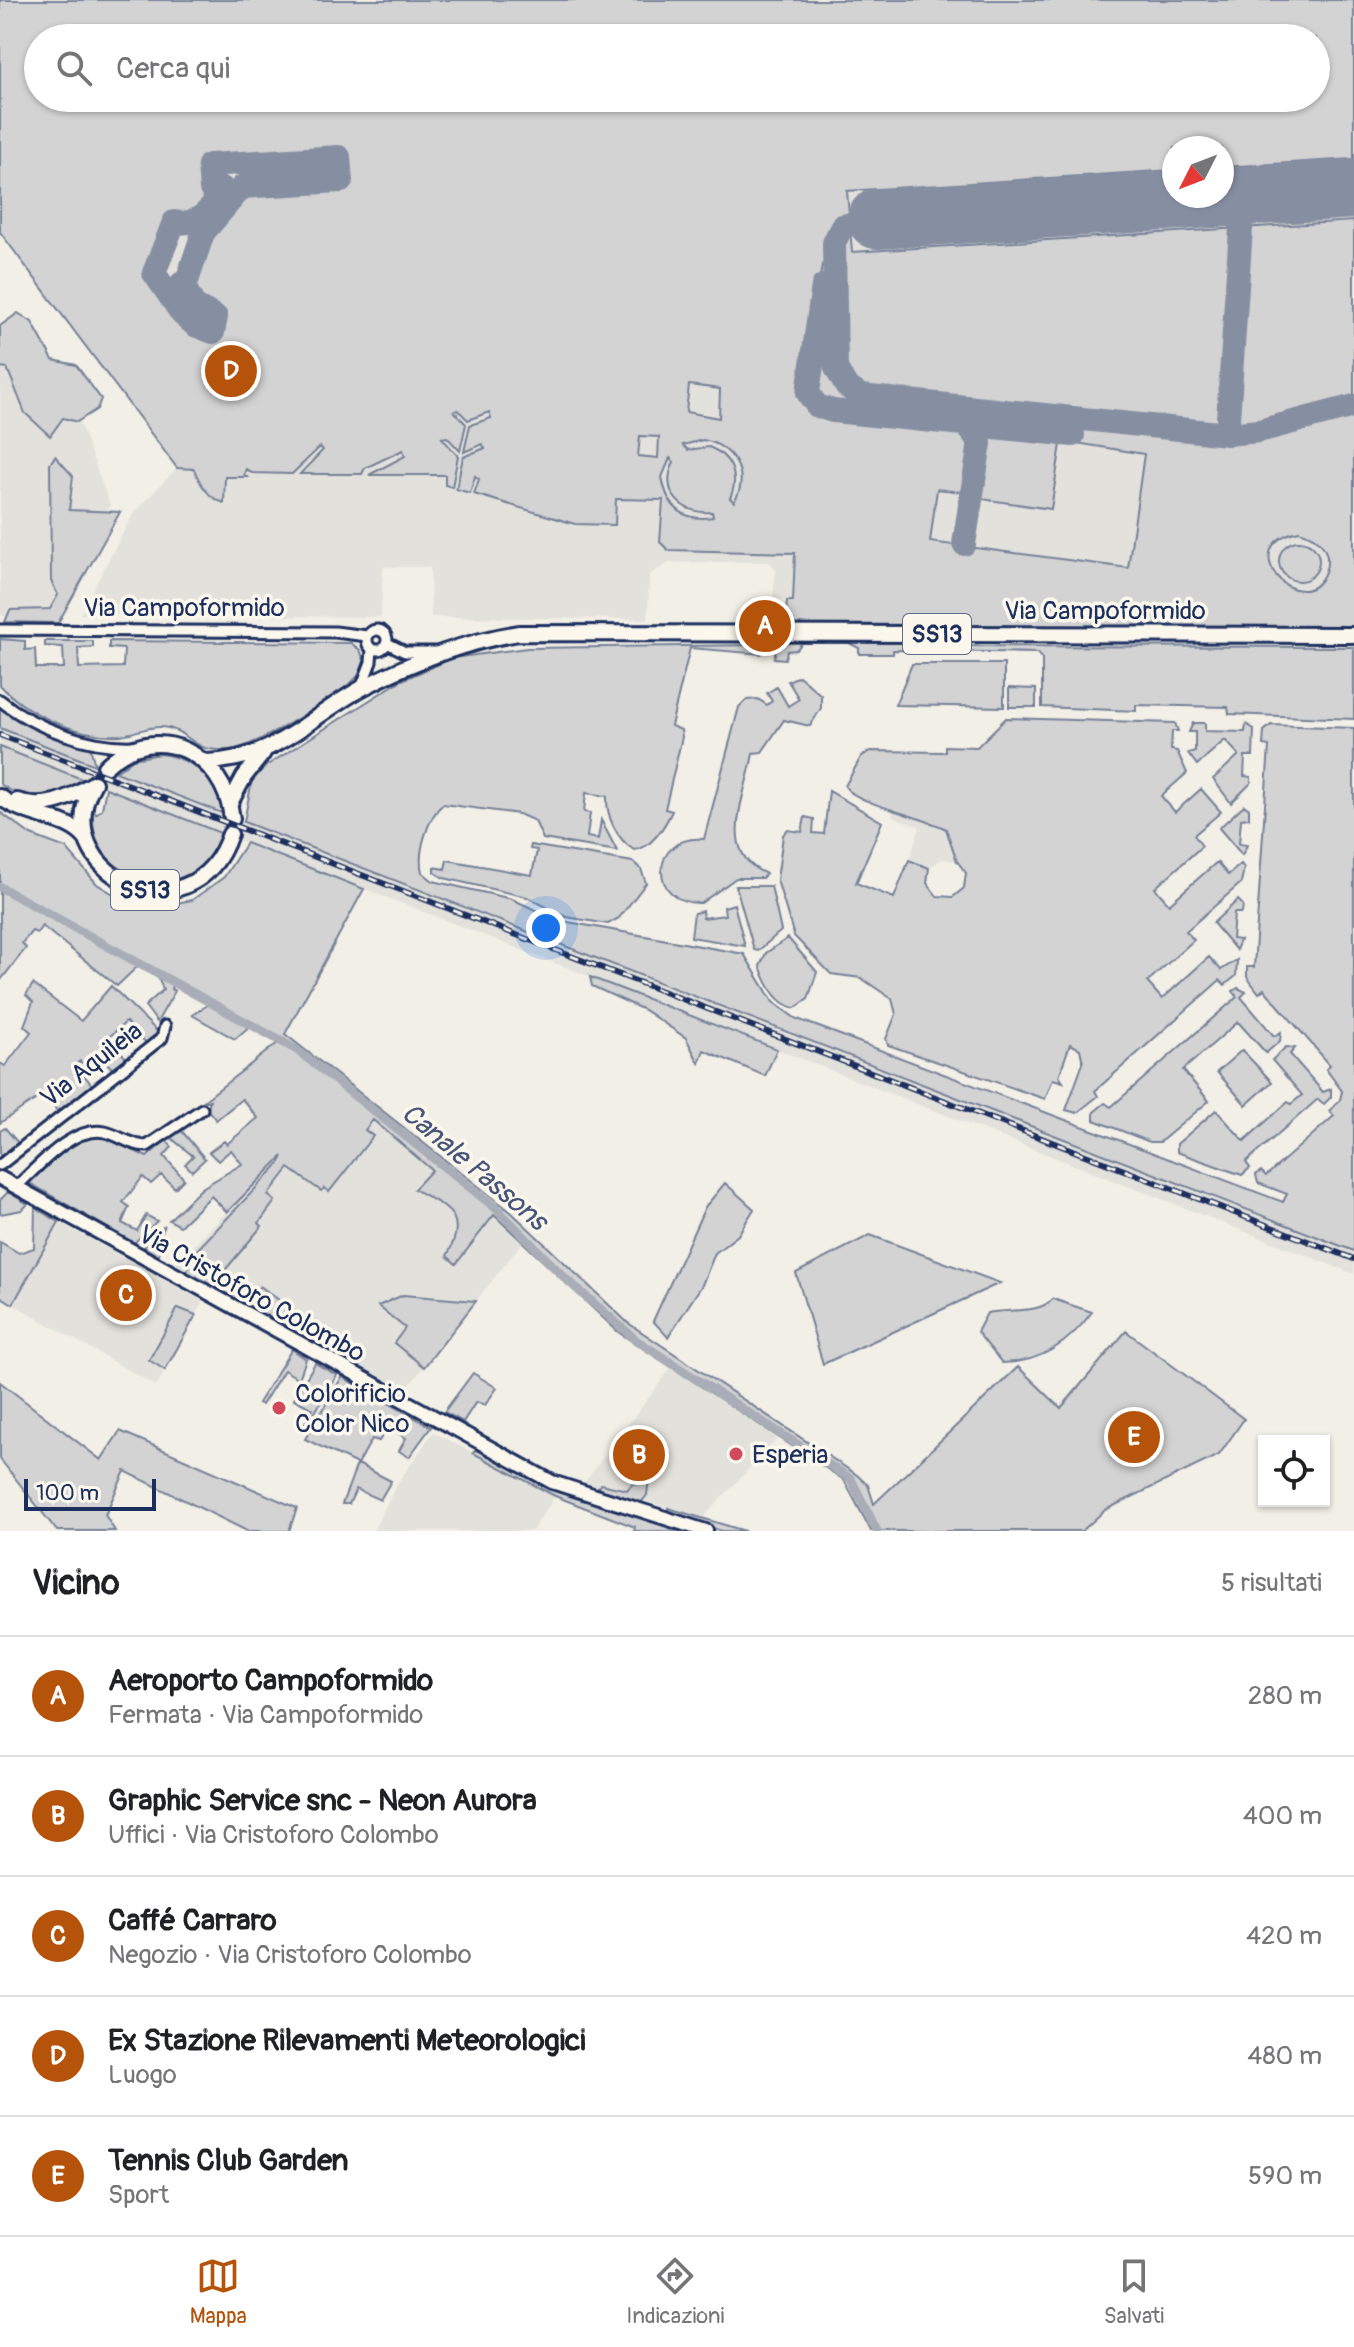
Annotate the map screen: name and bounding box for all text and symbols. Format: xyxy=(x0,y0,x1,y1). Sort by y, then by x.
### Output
search box xyxy=(24,24,1330,112)
icon: search xyxy=(52,46,96,90)
text: Cerca qui xyxy=(116,50,230,87)
north arrow xyxy=(1162,136,1234,208)
pin: D xyxy=(205,341,257,401)
street label: Via Campoformido xyxy=(83,592,285,624)
street label: Via Campoformido xyxy=(1004,595,1206,627)
pin: A xyxy=(739,596,791,656)
road number: SS13 xyxy=(903,614,971,654)
road number: SS13 xyxy=(111,870,179,910)
your location xyxy=(526,908,566,948)
street label: Via Aquileia xyxy=(34,1015,149,1114)
water label: Canale Passons xyxy=(394,1096,557,1241)
street label: Via Cristoforo Colombo xyxy=(132,1218,371,1370)
pin: C xyxy=(100,1265,152,1325)
place label: Colorificio Color Nico xyxy=(295,1378,409,1440)
marker: Colorificio Color Nico xyxy=(270,1399,288,1417)
pin: E xyxy=(1108,1407,1160,1467)
pin: B xyxy=(613,1425,665,1485)
map controls xyxy=(1258,1435,1330,1507)
button: locate xyxy=(1258,1435,1330,1507)
place label: Esperia xyxy=(752,1439,828,1471)
marker: Esperia xyxy=(727,1445,745,1463)
scale bar xyxy=(24,1475,156,1511)
text: 100 m xyxy=(36,1479,99,1507)
text: Vicino xyxy=(32,1562,120,1605)
text: 5 risultati xyxy=(1221,1567,1322,1599)
text: Aeroporto Campoformido xyxy=(108,1662,433,1699)
text: A xyxy=(50,1680,66,1712)
text: 280 m xyxy=(1248,1680,1322,1712)
text: Fermata · Via Campoformido xyxy=(108,1699,423,1731)
text: Graphic Service snc - Neon Aurora xyxy=(108,1782,537,1819)
text: B xyxy=(51,1800,65,1832)
text: 400 m xyxy=(1243,1800,1322,1832)
text: Uffici · Via Cristoforo Colombo xyxy=(108,1819,439,1851)
text: Caffé Carraro xyxy=(108,1902,277,1939)
text: C xyxy=(50,1920,66,1952)
text: 420 m xyxy=(1246,1920,1322,1952)
text: Negozio · Via Cristoforo Colombo xyxy=(108,1939,472,1971)
text: Ex Stazione Rilevamenti Meteorologici xyxy=(108,2022,586,2059)
text: D xyxy=(50,2040,66,2072)
text: 480 m xyxy=(1247,2040,1322,2072)
text: Luogo xyxy=(108,2059,177,2091)
text: Tennis Club Garden xyxy=(108,2142,348,2179)
text: E xyxy=(51,2160,65,2192)
text: 590 m xyxy=(1248,2160,1322,2192)
text: Sport xyxy=(108,2179,169,2211)
tab: Mappa xyxy=(190,2254,247,2330)
tab: Indicazioni xyxy=(626,2254,724,2330)
tab: Salvati xyxy=(1104,2254,1164,2330)

